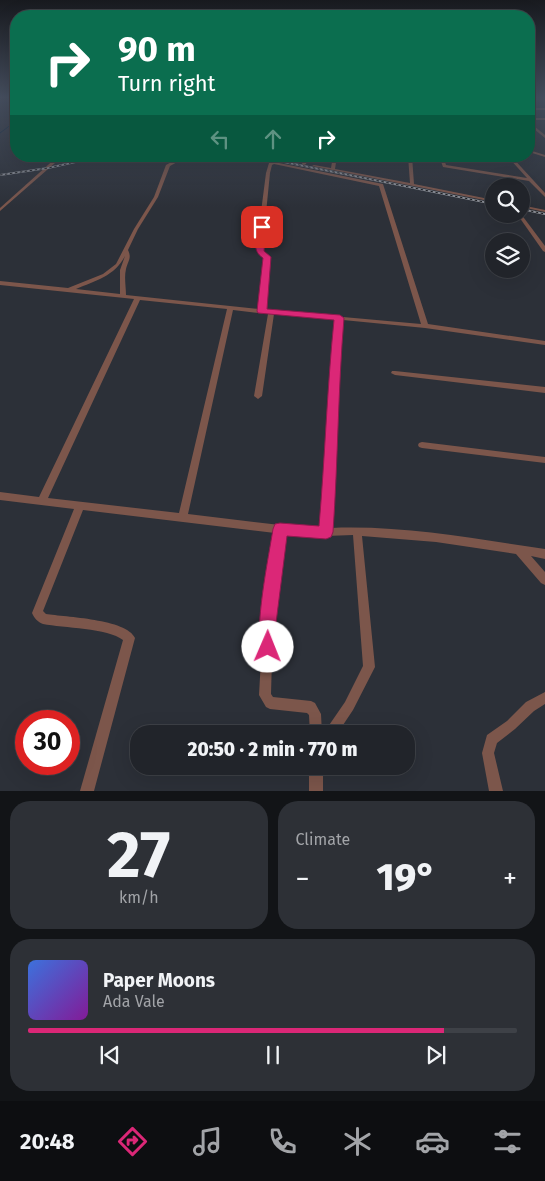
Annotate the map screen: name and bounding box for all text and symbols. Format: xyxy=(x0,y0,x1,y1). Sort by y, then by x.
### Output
text: 90 m xyxy=(118,28,196,70)
icon: right xyxy=(35,30,100,95)
text: Turn right xyxy=(118,70,215,97)
icon: left xyxy=(206,125,234,153)
icon: ahead xyxy=(259,125,287,153)
icon: right xyxy=(312,125,340,153)
map controls xyxy=(485,178,530,278)
button: search xyxy=(485,178,530,223)
pin xyxy=(241,206,283,248)
icon: arrive xyxy=(248,213,276,241)
button: layers xyxy=(485,233,530,278)
position arrow xyxy=(241,620,293,672)
speed limit sign: 30 xyxy=(15,710,80,775)
text: 20:50 · 2 min · 770 m xyxy=(187,738,358,761)
text: 27 xyxy=(107,816,170,894)
text: Climate xyxy=(296,830,350,849)
text: 19° xyxy=(377,854,436,900)
text: − xyxy=(296,862,310,895)
text: + xyxy=(503,862,517,895)
text: km/h xyxy=(119,888,159,907)
text: Paper Moons xyxy=(103,969,215,992)
text: Ada Vale xyxy=(103,992,165,1011)
icon: previous xyxy=(96,1041,124,1069)
icon: pause xyxy=(259,1041,287,1069)
icon: next xyxy=(422,1041,450,1069)
icon: directions xyxy=(115,1124,150,1159)
icon: music xyxy=(190,1124,225,1159)
icon: phone xyxy=(265,1124,300,1159)
icon: climate xyxy=(340,1124,375,1159)
icon: car xyxy=(415,1124,450,1159)
icon: filters xyxy=(490,1124,525,1159)
text: 20:48 xyxy=(20,1128,75,1155)

